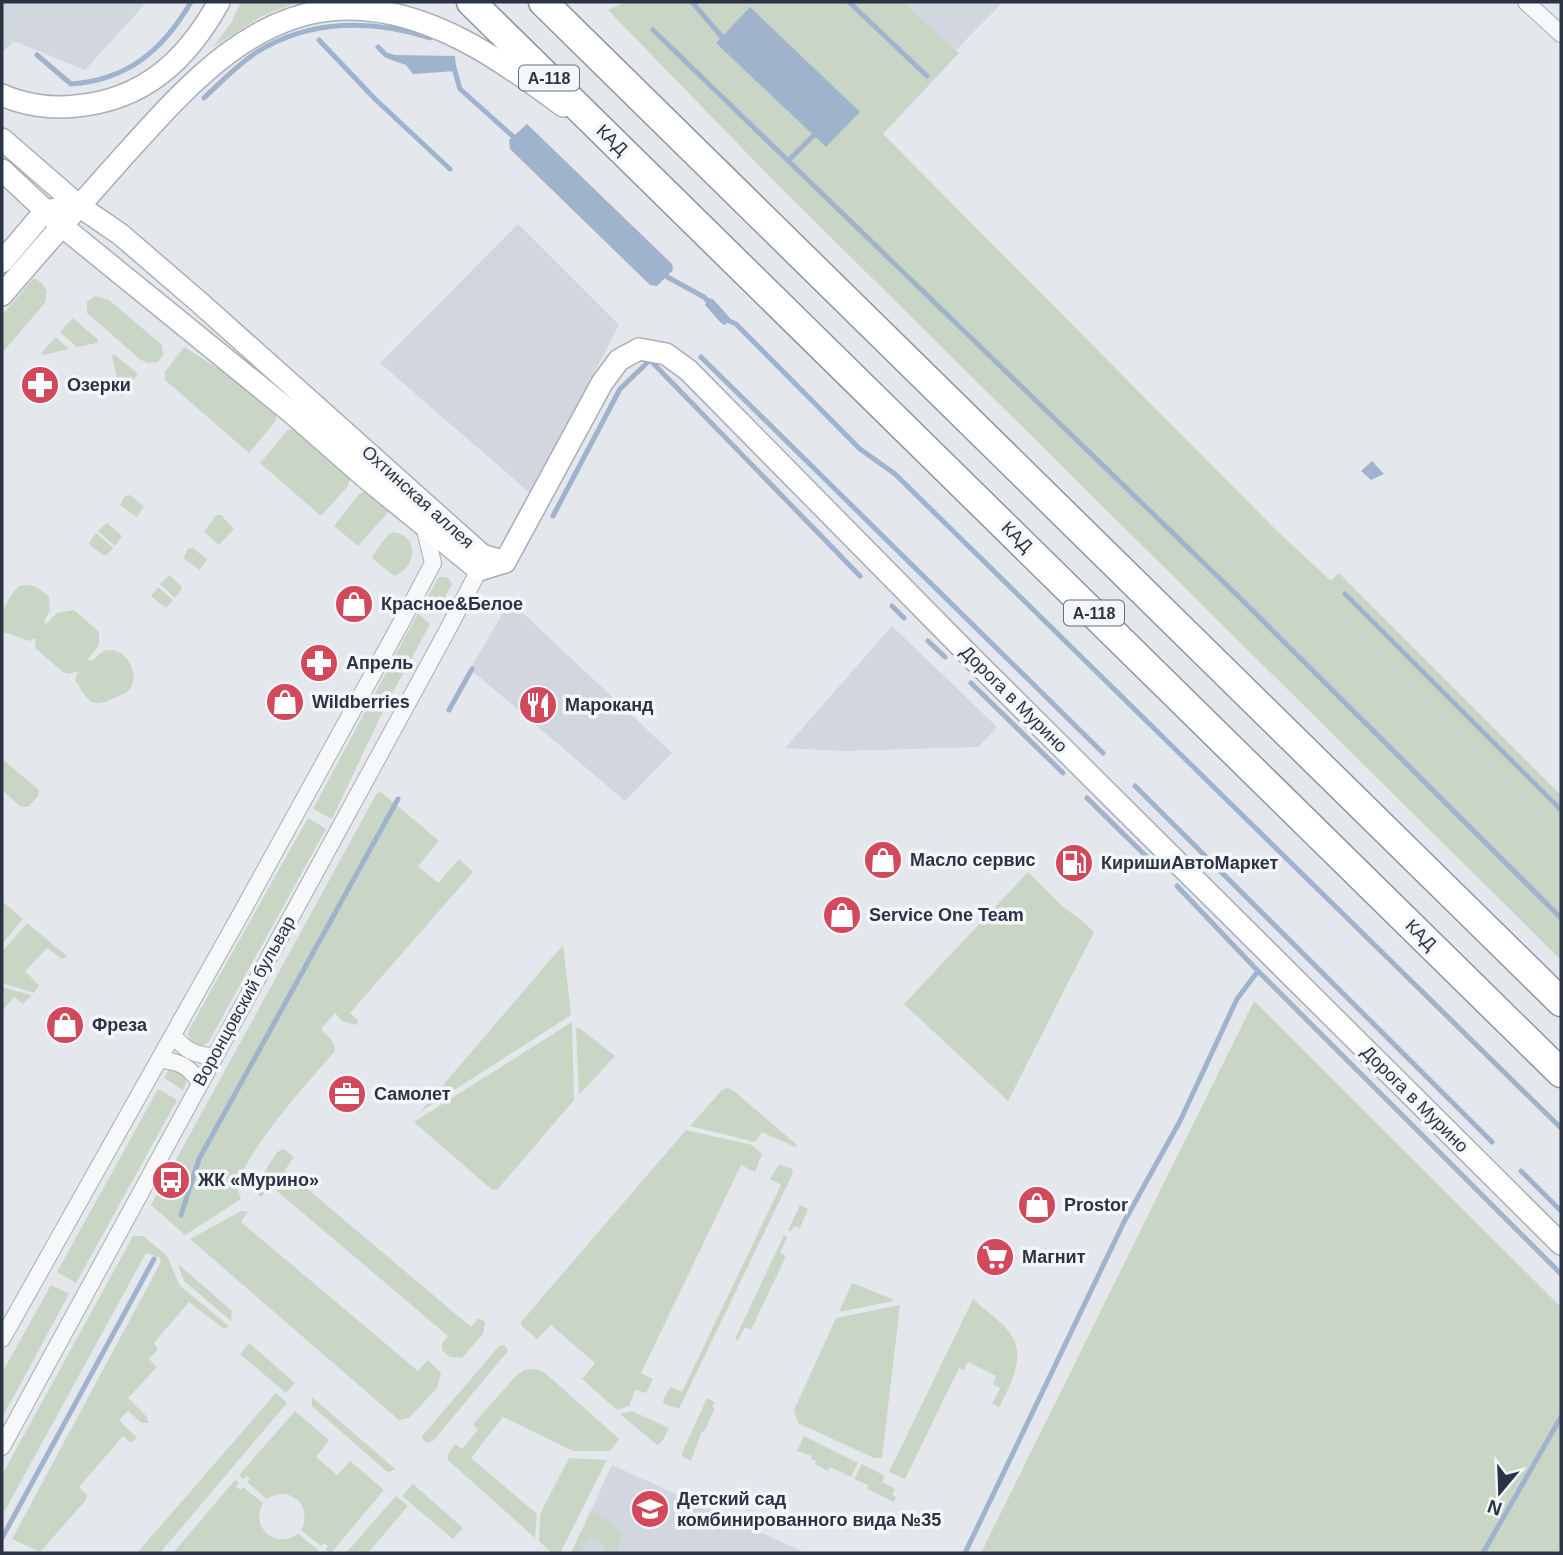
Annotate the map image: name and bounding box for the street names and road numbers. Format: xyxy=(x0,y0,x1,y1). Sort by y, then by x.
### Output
road number: А-118 xyxy=(519,66,579,90)
street label: КАД xyxy=(592,121,632,159)
street label: Охтинская аллея xyxy=(358,442,478,552)
street label: КАД xyxy=(997,517,1037,557)
road number: А-118 xyxy=(1064,600,1124,626)
street label: Дорога в Мурино xyxy=(957,642,1071,756)
street label: Воронцовский бульвар xyxy=(189,913,299,1089)
street label: КАД xyxy=(1401,915,1441,955)
street label: Дорога в Мурино xyxy=(1358,1042,1472,1156)

